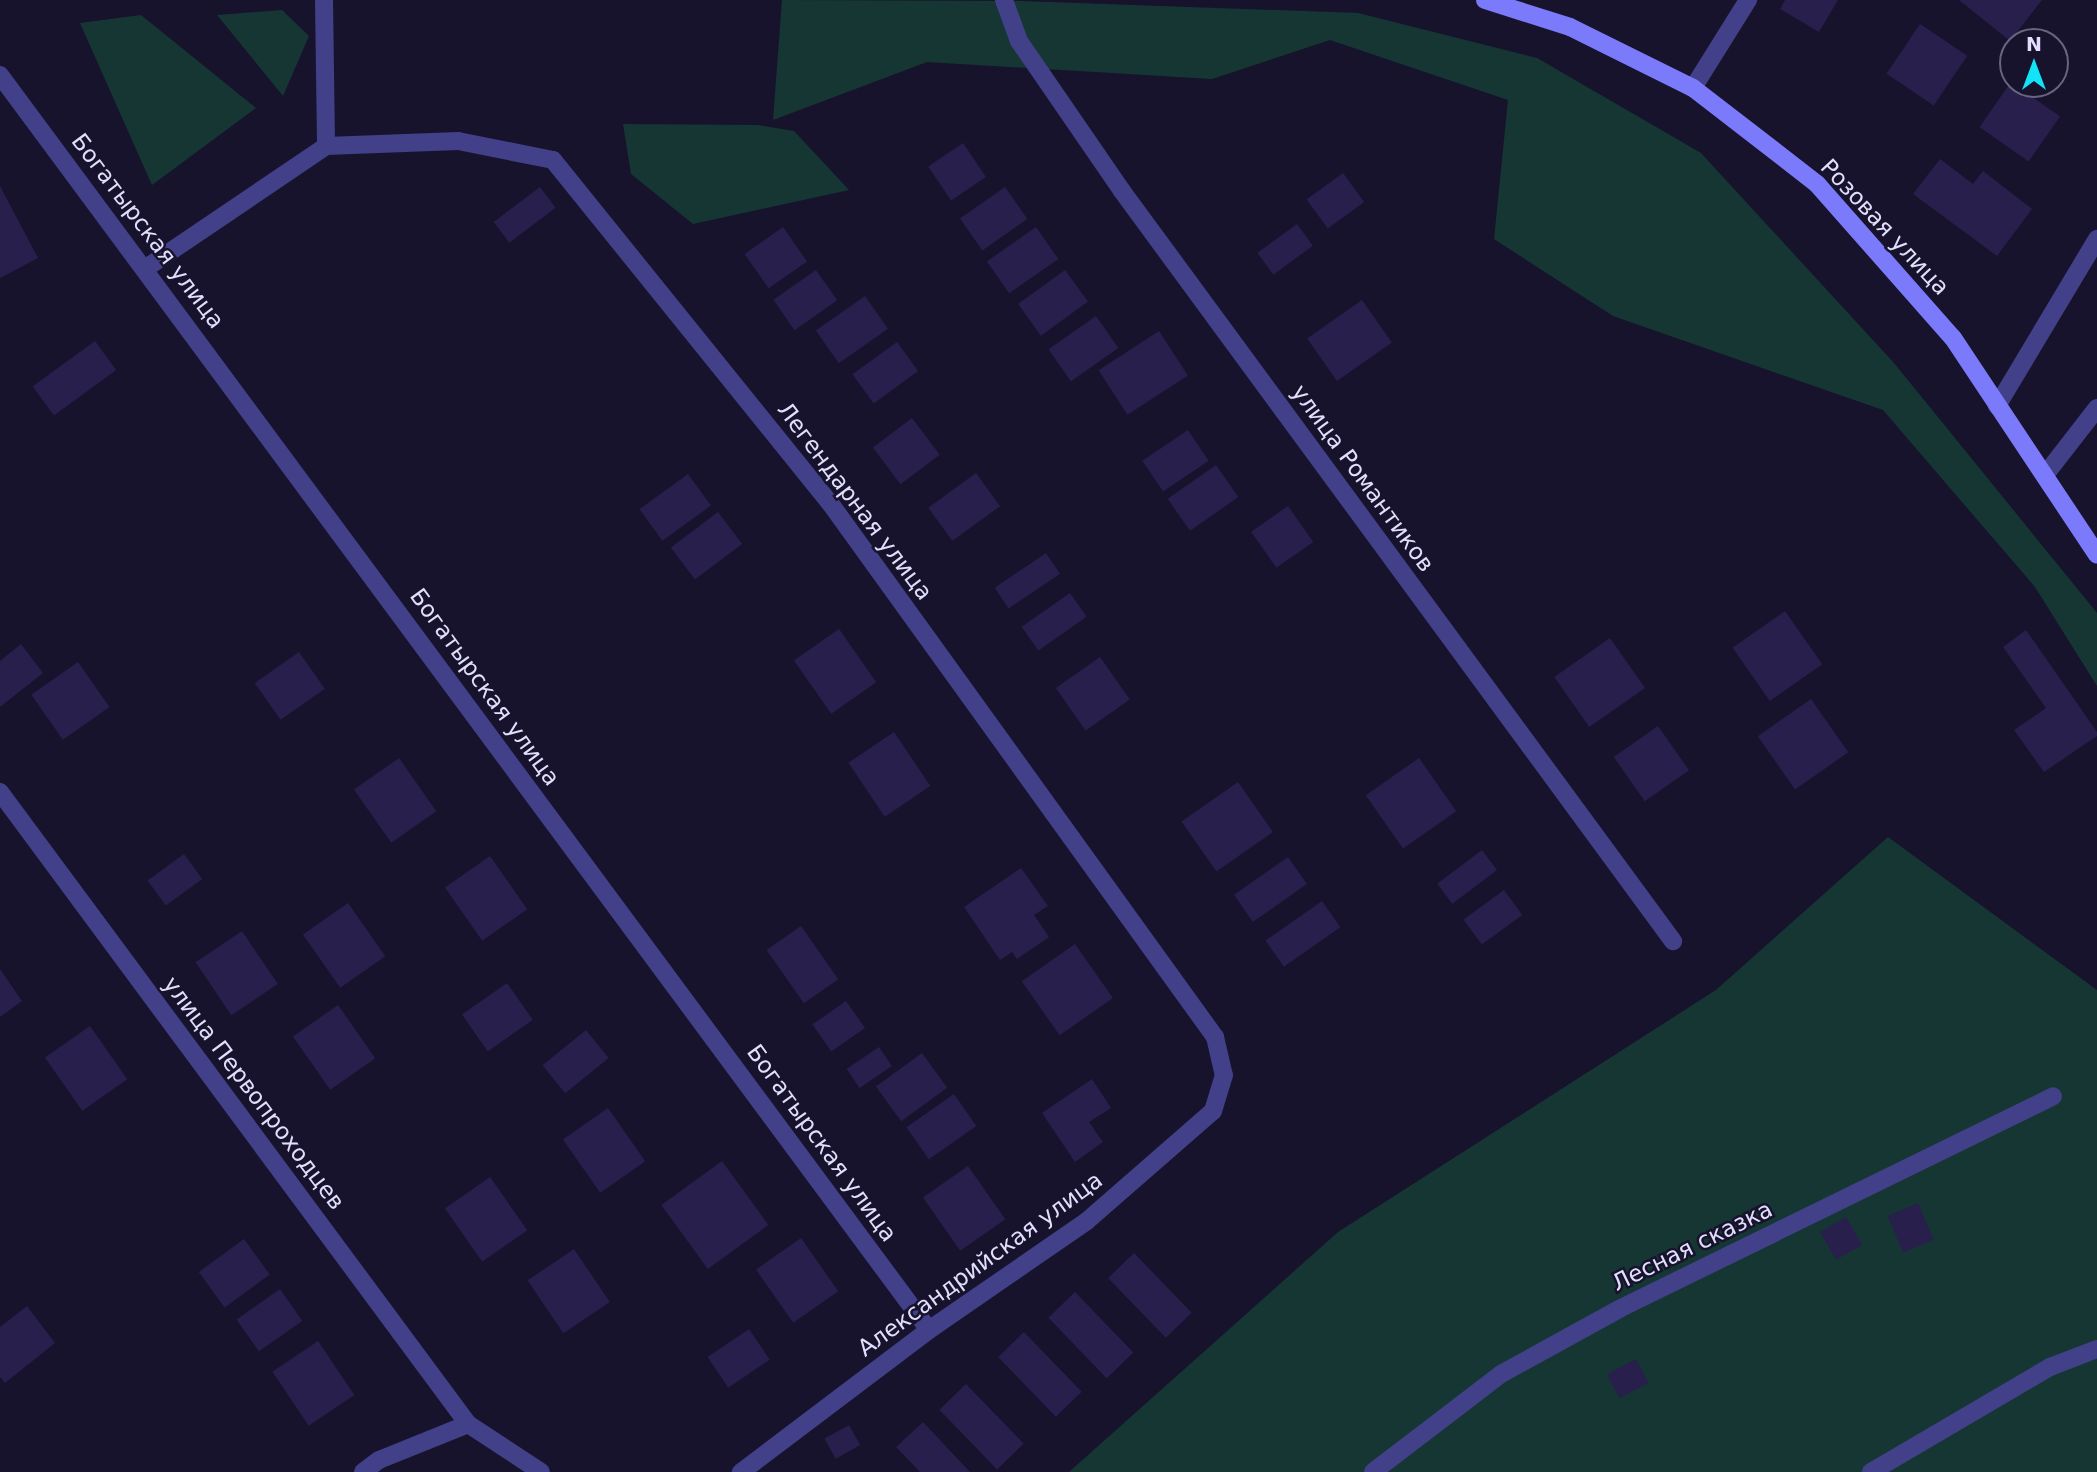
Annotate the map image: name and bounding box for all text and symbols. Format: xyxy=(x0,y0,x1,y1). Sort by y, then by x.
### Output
north arrow xyxy=(1999,28,2069,98)
text: N xyxy=(2026,33,2042,55)
street label: Богатырская улица xyxy=(66,128,230,334)
street label: Розовая улица xyxy=(1815,153,1955,301)
street label: улица Романтиков xyxy=(1286,379,1440,577)
street label: Легендарная улица xyxy=(772,397,938,605)
street label: Богатырская улица xyxy=(404,583,566,791)
street label: улица Первопроходцев xyxy=(157,971,351,1215)
street label: Богатырская улица xyxy=(741,1039,903,1247)
street label: Александрийская улица xyxy=(852,1166,1108,1362)
street label: Лесная сказка xyxy=(1607,1195,1777,1297)

